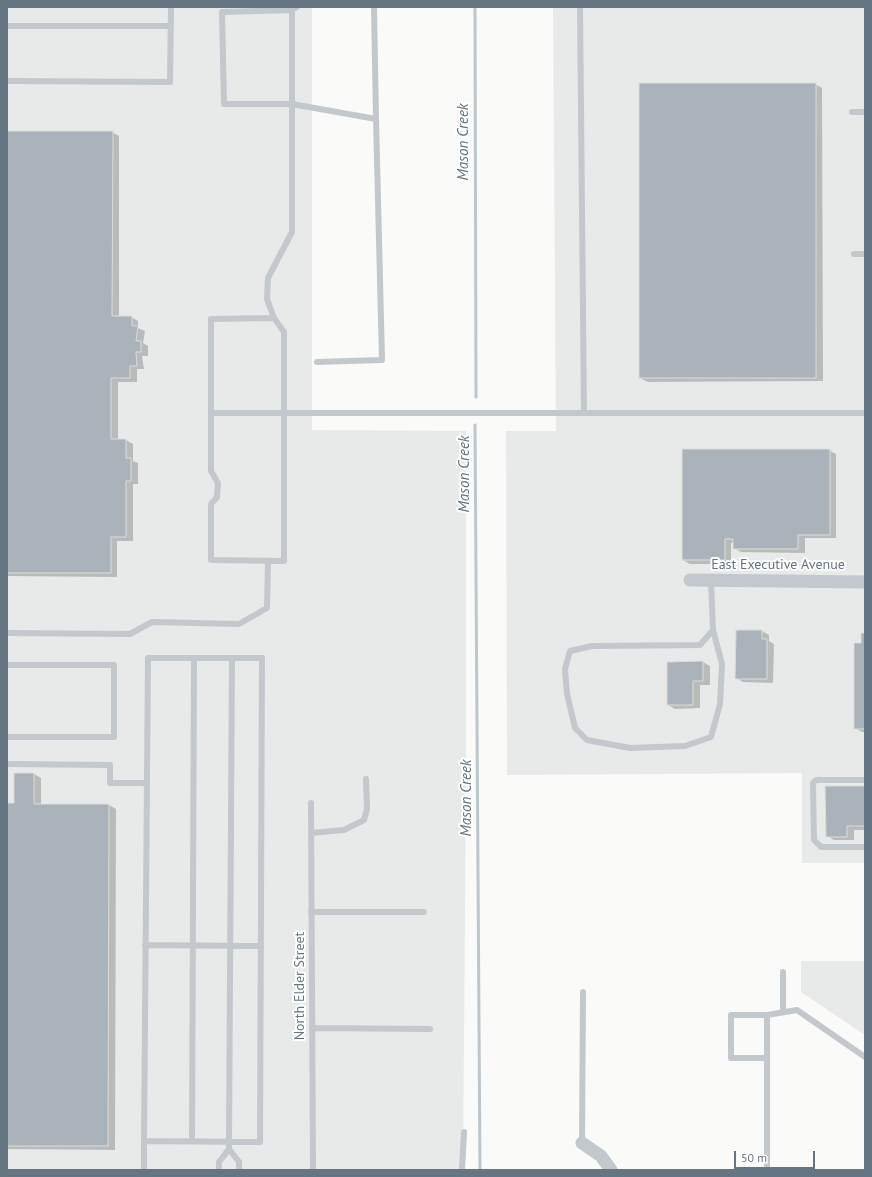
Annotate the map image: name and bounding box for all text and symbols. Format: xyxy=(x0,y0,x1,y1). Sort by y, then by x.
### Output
water label: Mason Creek xyxy=(455,103,473,181)
water label: Mason Creek xyxy=(456,435,474,513)
street label: East Executive Avenue xyxy=(711,557,845,573)
water label: Mason Creek xyxy=(458,759,476,837)
street label: North Elder Street xyxy=(292,932,308,1040)
scale bar xyxy=(736,1143,817,1169)
text: 50 m xyxy=(741,1150,767,1165)

